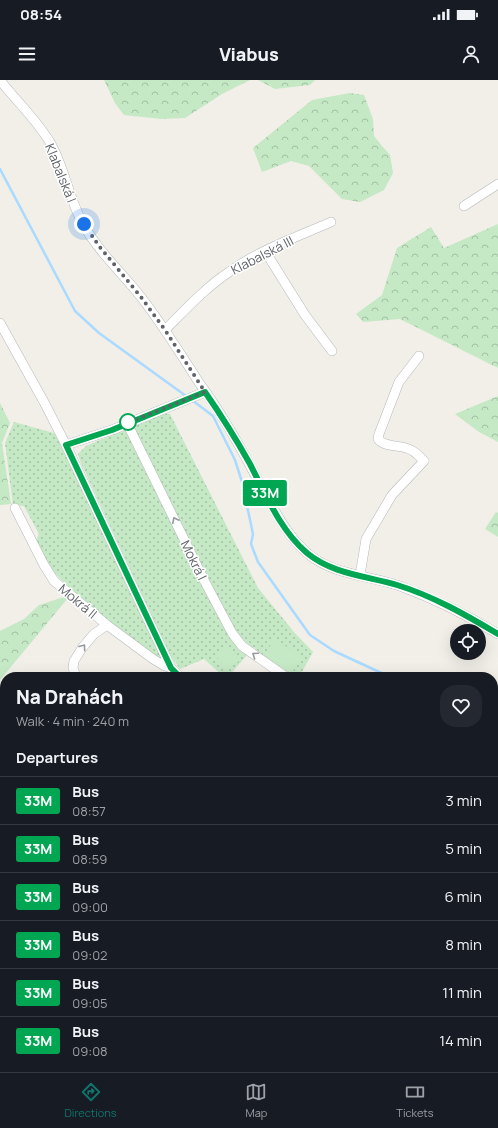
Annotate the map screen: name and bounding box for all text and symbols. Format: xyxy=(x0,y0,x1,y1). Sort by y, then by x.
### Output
text: 08:54 xyxy=(20,4,62,25)
text: Viabus xyxy=(219,42,279,66)
icon: menu xyxy=(16,43,38,65)
icon: person xyxy=(460,43,482,65)
street label: Klabalská I xyxy=(41,141,81,205)
your location xyxy=(74,214,94,234)
street label: Klabalská III xyxy=(228,232,296,278)
unlabelled marker xyxy=(119,413,137,431)
line badge: 33M xyxy=(242,480,288,506)
text: 33M xyxy=(251,483,279,502)
one-way arrow xyxy=(172,517,180,525)
street label: Mokrá I xyxy=(177,537,211,583)
street label: Mokrá II xyxy=(55,580,101,622)
map controls xyxy=(450,624,486,660)
button: locate xyxy=(450,624,486,660)
one-way arrow xyxy=(78,645,85,652)
one-way arrow xyxy=(252,653,259,660)
text: Na Drahách xyxy=(16,684,123,710)
button: heart xyxy=(440,685,482,727)
text: Walk · 4 min · 240 m xyxy=(16,712,129,730)
text: Departures xyxy=(16,747,98,768)
text: Bus xyxy=(72,781,99,802)
text: 3 min xyxy=(446,790,482,811)
text: 33M xyxy=(24,791,52,810)
text: 08:57 xyxy=(72,802,106,820)
text: Bus xyxy=(72,829,99,850)
text: 5 min xyxy=(445,838,482,859)
text: 33M xyxy=(24,839,52,858)
text: 08:59 xyxy=(72,850,107,868)
text: Bus xyxy=(72,877,99,898)
text: 6 min xyxy=(445,886,482,907)
text: 33M xyxy=(24,887,52,906)
text: 09:00 xyxy=(72,898,108,916)
text: Bus xyxy=(72,925,99,946)
text: 8 min xyxy=(445,934,482,955)
text: 33M xyxy=(24,935,52,954)
text: 09:02 xyxy=(72,946,108,964)
text: Bus xyxy=(72,973,99,994)
text: 11 min xyxy=(442,982,482,1003)
text: 33M xyxy=(24,983,52,1002)
text: 09:05 xyxy=(72,994,108,1012)
text: Bus xyxy=(72,1021,99,1042)
text: 14 min xyxy=(439,1030,482,1051)
text: 33M xyxy=(24,1031,52,1050)
text: 09:08 xyxy=(72,1042,108,1060)
tab: Directions xyxy=(64,1081,117,1120)
tab: Map xyxy=(245,1081,267,1120)
tab: Tickets xyxy=(396,1081,434,1120)

